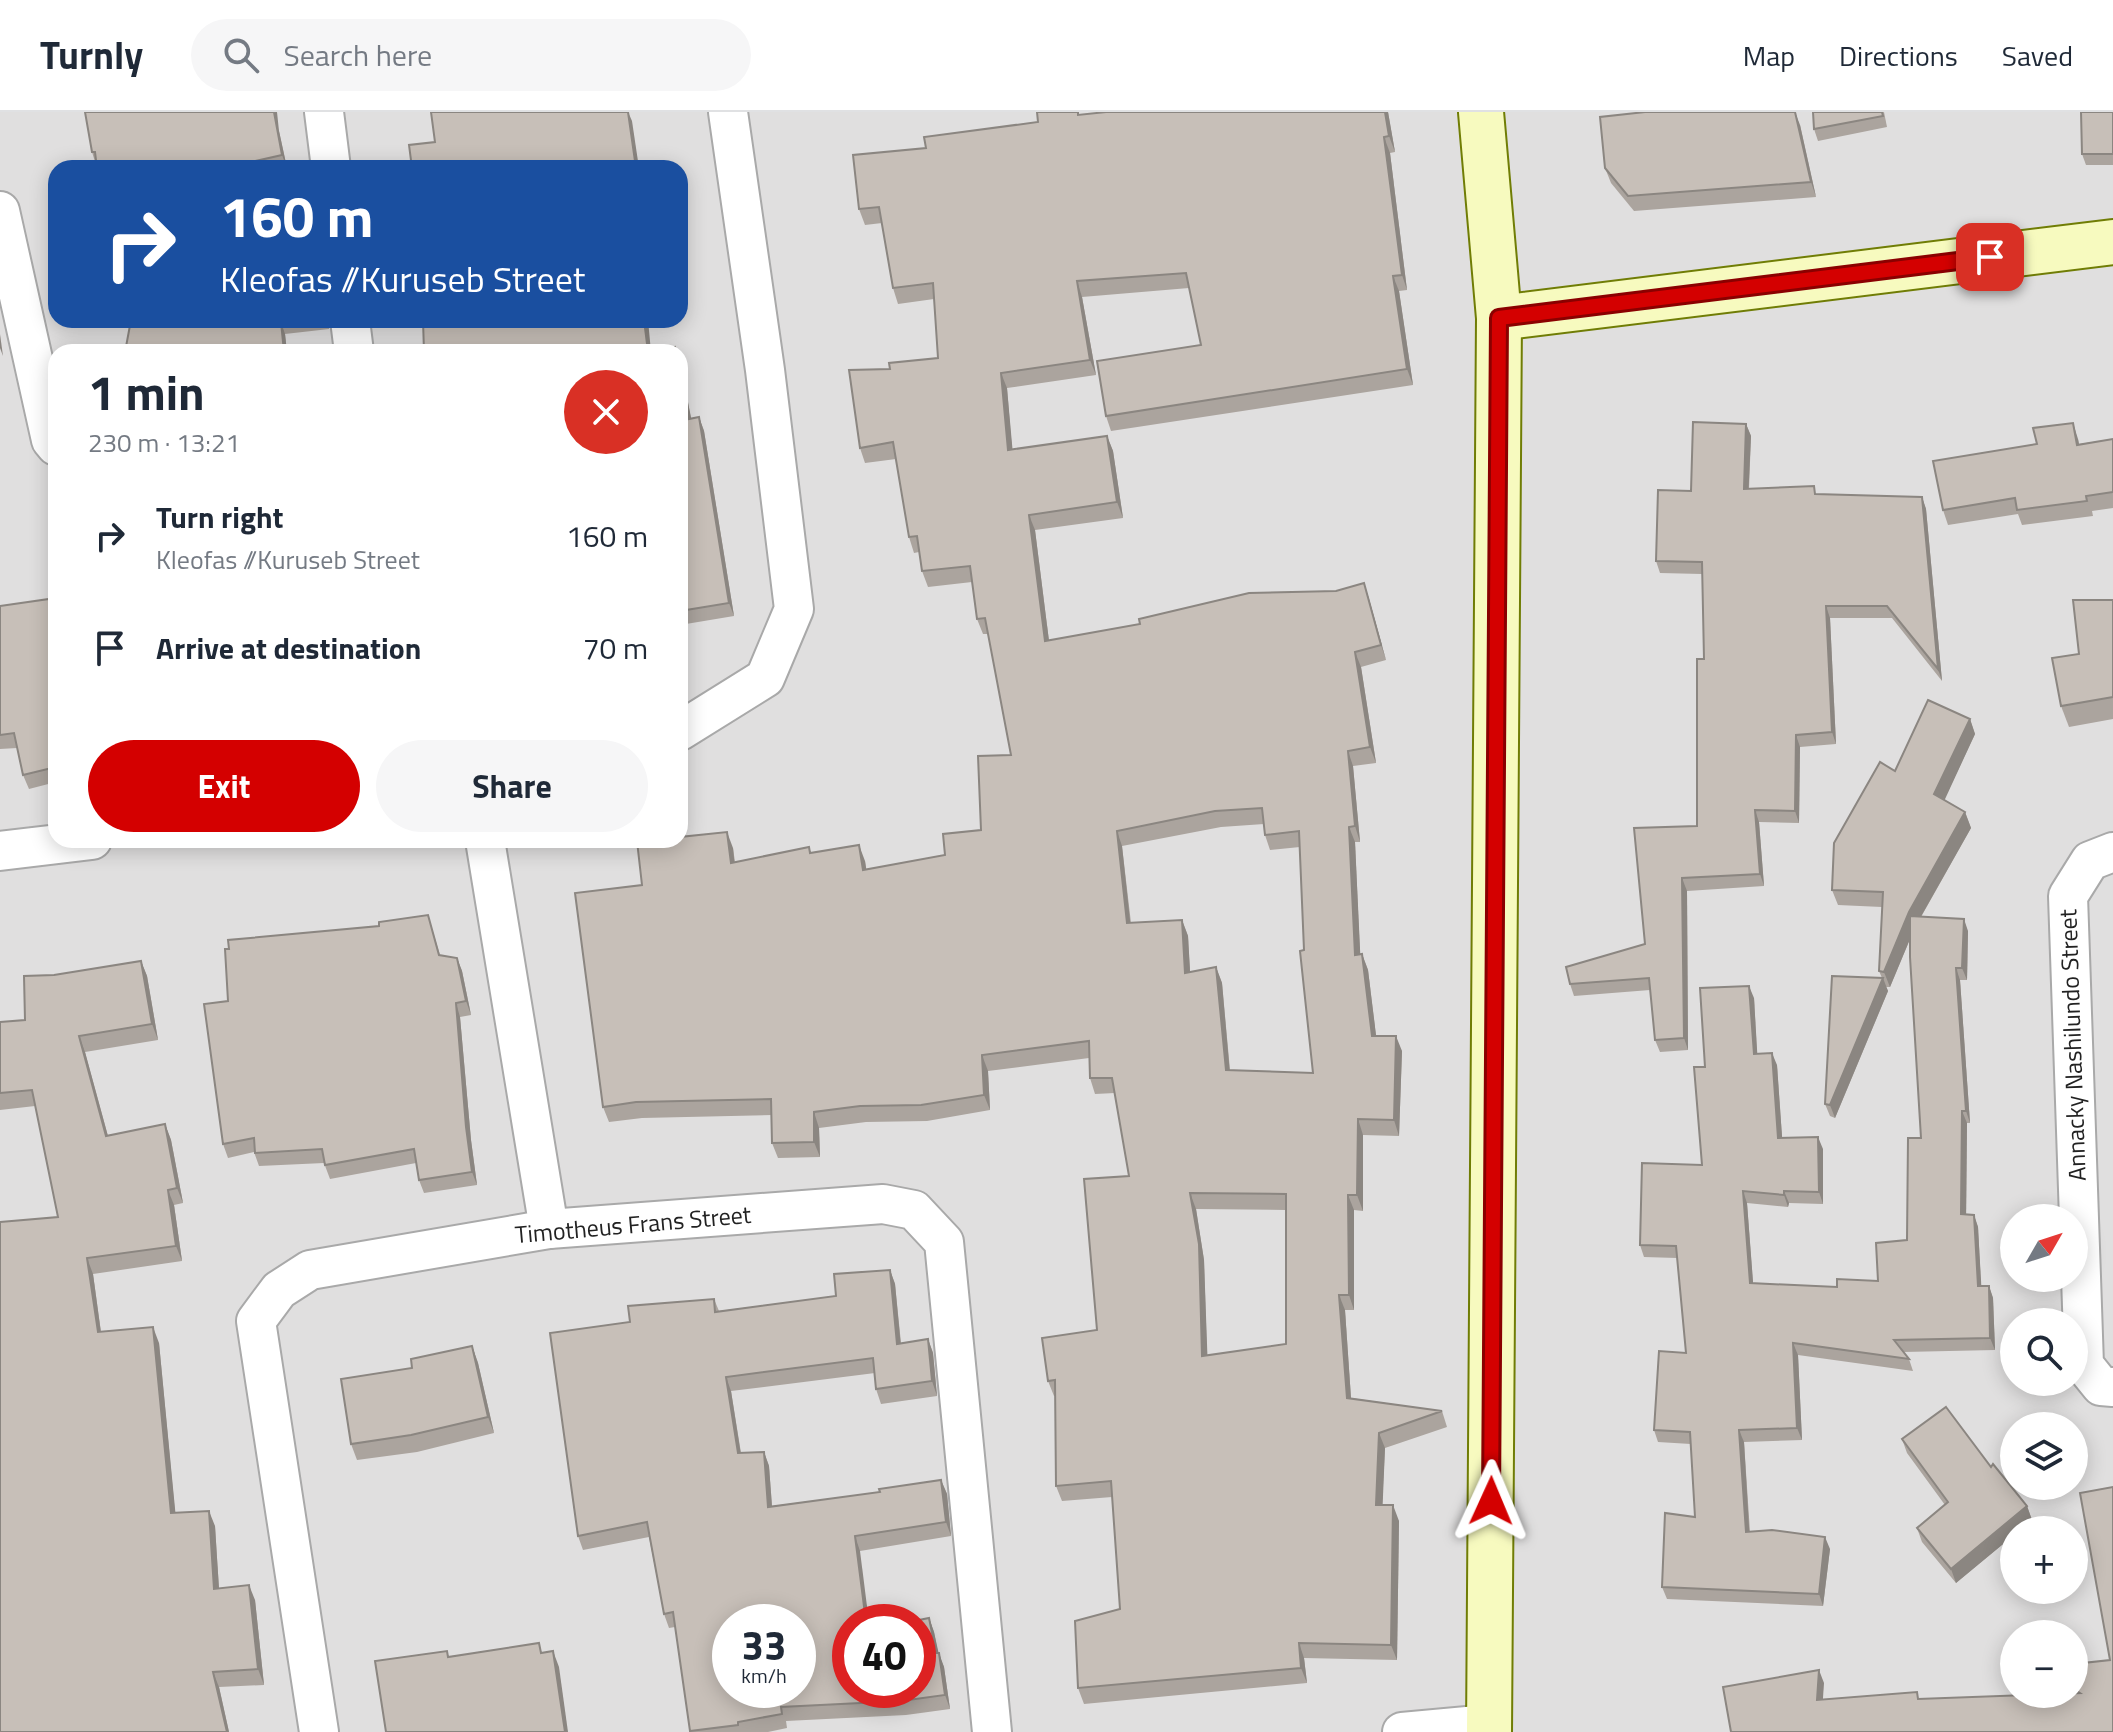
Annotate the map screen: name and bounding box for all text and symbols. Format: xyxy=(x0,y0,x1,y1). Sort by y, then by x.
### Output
search box xyxy=(191,19,751,91)
text: Turnly xyxy=(40,26,143,84)
text: Search here xyxy=(283,32,432,78)
icon: search xyxy=(219,33,263,77)
text: Map xyxy=(1743,34,1795,77)
text: Directions xyxy=(1839,34,1958,77)
text: Saved xyxy=(2002,34,2073,77)
text: 160 m xyxy=(220,174,373,259)
icon: right xyxy=(88,192,192,296)
pin xyxy=(1956,223,2024,291)
icon: arrive xyxy=(1968,235,2012,279)
text: Kleofas //Kuruseb Street xyxy=(220,251,585,306)
text: 1 min xyxy=(88,356,205,429)
button: close xyxy=(564,370,648,454)
text: 230 m · 13:21 xyxy=(88,423,240,462)
text: Turn right xyxy=(156,494,284,540)
text: 160 m xyxy=(566,513,648,559)
icon: right xyxy=(88,514,132,558)
text: Kleofas //Kuruseb Street xyxy=(156,540,420,579)
text: Arrive at destination xyxy=(156,625,421,671)
text: 70 m xyxy=(583,625,648,671)
icon: arrive xyxy=(88,626,132,670)
button: Exit xyxy=(88,740,360,832)
button: Share xyxy=(376,740,648,832)
street label: Annacky Nashilundo Street xyxy=(2049,908,2095,1182)
street label: Timotheus Frans Street xyxy=(513,1196,753,1252)
north arrow xyxy=(2000,1204,2088,1292)
map controls xyxy=(2000,1204,2088,1708)
button: search xyxy=(2000,1308,2088,1396)
button: layers xyxy=(2000,1412,2088,1500)
position arrow xyxy=(1449,1459,1533,1543)
button: + xyxy=(2000,1516,2088,1604)
speed limit sign: 40 xyxy=(832,1604,936,1708)
text: 33 xyxy=(742,1615,786,1676)
button: − xyxy=(2000,1620,2088,1708)
text: km/h xyxy=(741,1660,787,1691)

